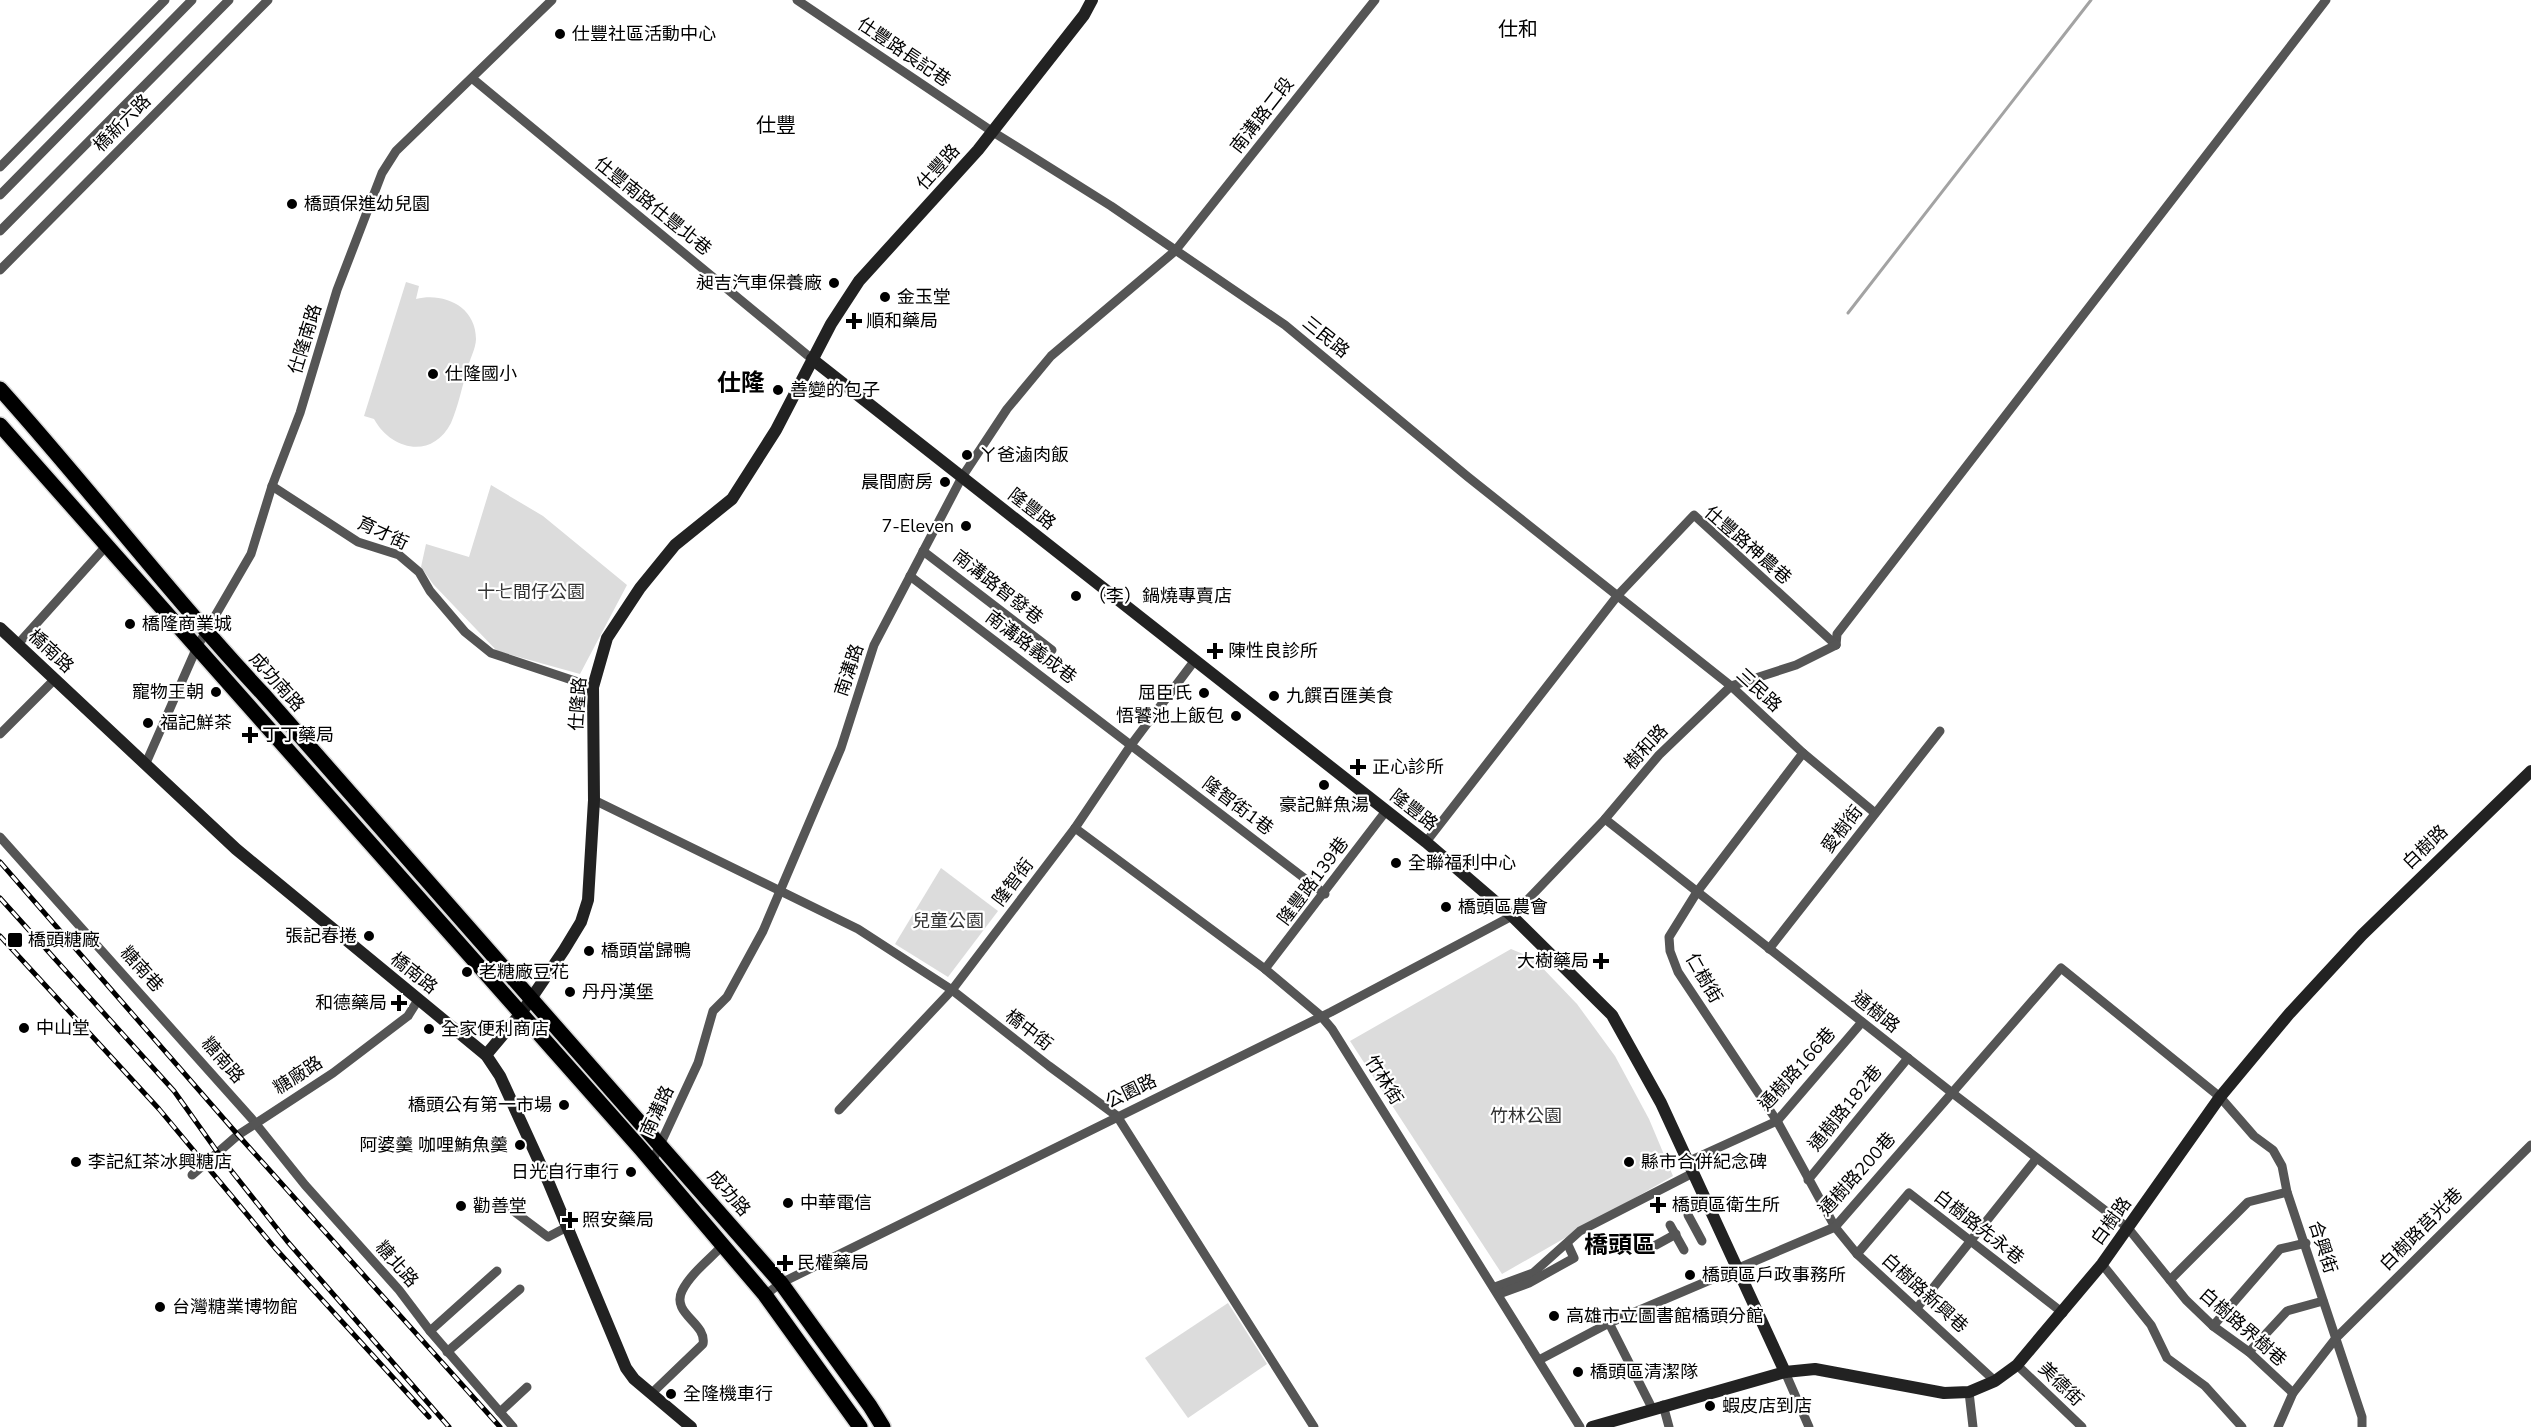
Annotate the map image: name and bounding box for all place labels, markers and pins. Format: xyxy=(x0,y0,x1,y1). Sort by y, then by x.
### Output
place label: 仕豐社區活動中心 xyxy=(572,22,716,46)
marker: 仕豐社區活動中心 xyxy=(553,27,567,41)
place label: 橋頭保進幼兒園 xyxy=(304,192,430,216)
marker: 橋頭保進幼兒園 xyxy=(285,197,299,211)
place label: 昶吉汽車保養廠 xyxy=(696,271,822,295)
marker: 昶吉汽車保養廠 xyxy=(827,276,841,290)
place label: 金玉堂 xyxy=(897,285,951,309)
marker: 金玉堂 xyxy=(878,290,892,304)
place label: 順和藥局 xyxy=(866,309,938,333)
marker: 順和藥局 xyxy=(847,314,861,328)
place label: 仕隆國小 xyxy=(445,362,517,386)
marker: 仕隆國小 xyxy=(426,367,440,381)
place label: 善變的包子 xyxy=(790,378,880,402)
marker: 善變的包子 xyxy=(771,383,785,397)
place label: ㄚ爸滷肉飯 xyxy=(979,443,1069,467)
marker: ㄚ爸滷肉飯 xyxy=(960,448,974,462)
place label: 晨間廚房 xyxy=(861,470,933,494)
marker: 晨間廚房 xyxy=(938,475,952,489)
place label: 7-Eleven xyxy=(881,514,954,538)
marker: 7-Eleven xyxy=(959,519,973,533)
place label: （李）鍋燒專賣店 xyxy=(1088,584,1232,608)
marker: （李）鍋燒專賣店 xyxy=(1069,589,1083,603)
place label: 橋隆商業城 xyxy=(142,612,232,636)
marker: 橋隆商業城 xyxy=(123,617,137,631)
place label: 陳性良診所 xyxy=(1228,639,1318,663)
marker: 陳性良診所 xyxy=(1206,642,1224,660)
place label: 寵物王朝 xyxy=(132,680,204,704)
place label: 屈臣氏 xyxy=(1138,681,1192,705)
place label: 九饌百匯美食 xyxy=(1286,684,1394,708)
marker: 寵物王朝 xyxy=(209,685,223,699)
marker: 屈臣氏 xyxy=(1197,686,1211,700)
marker: 九饌百匯美食 xyxy=(1267,689,1281,703)
place label: 悟饕池上飯包 xyxy=(1116,704,1224,728)
marker: 悟饕池上飯包 xyxy=(1229,709,1243,723)
place label: 福記鮮茶 xyxy=(160,711,232,735)
marker: 福記鮮茶 xyxy=(141,716,155,730)
place label: 丁丁藥局 xyxy=(262,723,334,747)
marker: 丁丁藥局 xyxy=(243,728,257,742)
place label: 正心診所 xyxy=(1372,755,1444,779)
marker: 正心診所 xyxy=(1349,758,1367,776)
marker: 豪記鮮魚湯 xyxy=(1317,778,1331,792)
place label: 豪記鮮魚湯 xyxy=(1279,793,1369,817)
place label: 全聯福利中心 xyxy=(1408,851,1516,875)
marker: 全聯福利中心 xyxy=(1389,856,1403,870)
place label: 橋頭區農會 xyxy=(1458,895,1548,919)
marker: 橋頭區農會 xyxy=(1439,900,1453,914)
place label: 張記春捲 xyxy=(285,924,357,948)
place label: 橋頭糖廠 xyxy=(28,928,100,952)
marker: 張記春捲 xyxy=(362,929,376,943)
marker: 橋頭糖廠 xyxy=(6,931,24,949)
place label: 橋頭當歸鴨 xyxy=(601,939,691,963)
marker: 橋頭當歸鴨 xyxy=(582,944,596,958)
place label: 大樹藥局 xyxy=(1517,949,1589,973)
marker: 大樹藥局 xyxy=(1594,954,1608,968)
place label: 老糖廠豆花 xyxy=(479,960,569,984)
marker: 老糖廠豆花 xyxy=(460,965,474,979)
place label: 丹丹漢堡 xyxy=(582,980,654,1004)
marker: 丹丹漢堡 xyxy=(563,985,577,999)
place label: 和德藥局 xyxy=(315,991,387,1015)
marker: 和德藥局 xyxy=(392,996,406,1010)
place label: 中山堂 xyxy=(36,1016,90,1040)
place label: 全家便利商店 xyxy=(441,1017,549,1041)
marker: 中山堂 xyxy=(17,1021,31,1035)
marker: 全家便利商店 xyxy=(422,1022,436,1036)
place label: 橋頭公有第一市場 xyxy=(408,1093,552,1117)
marker: 橋頭公有第一市場 xyxy=(557,1098,571,1112)
place label: 阿婆羹 咖哩鮪魚羹 xyxy=(359,1133,508,1157)
marker: 阿婆羹 咖哩鮪魚羹 xyxy=(513,1138,527,1152)
place label: 李記紅茶冰興糖店 xyxy=(88,1150,232,1174)
place label: 縣市合併紀念碑 xyxy=(1641,1150,1767,1174)
marker: 李記紅茶冰興糖店 xyxy=(69,1155,83,1169)
marker: 縣市合併紀念碑 xyxy=(1622,1155,1636,1169)
place label: 日光自行車行 xyxy=(511,1160,619,1184)
marker: 日光自行車行 xyxy=(624,1165,638,1179)
place label: 中華電信 xyxy=(800,1191,872,1215)
place label: 橋頭區衛生所 xyxy=(1672,1193,1780,1217)
place label: 勸善堂 xyxy=(473,1194,527,1218)
marker: 中華電信 xyxy=(781,1196,795,1210)
marker: 橋頭區衛生所 xyxy=(1649,1196,1667,1214)
marker: 勸善堂 xyxy=(454,1199,468,1213)
place label: 照安藥局 xyxy=(582,1208,654,1232)
marker: 照安藥局 xyxy=(563,1213,577,1227)
place label: 民權藥局 xyxy=(797,1251,869,1275)
marker: 民權藥局 xyxy=(778,1256,792,1270)
place label: 橋頭區戶政事務所 xyxy=(1702,1263,1846,1287)
marker: 橋頭區戶政事務所 xyxy=(1683,1268,1697,1282)
place label: 台灣糖業博物館 xyxy=(172,1295,298,1319)
marker: 台灣糖業博物館 xyxy=(153,1300,167,1314)
place label: 高雄市立圖書館橋頭分館 xyxy=(1566,1304,1764,1328)
marker: 高雄市立圖書館橋頭分館 xyxy=(1547,1309,1561,1323)
place label: 橋頭區清潔隊 xyxy=(1590,1360,1698,1384)
marker: 橋頭區清潔隊 xyxy=(1571,1365,1585,1379)
place label: 全隆機車行 xyxy=(683,1382,773,1406)
marker: 全隆機車行 xyxy=(664,1387,678,1401)
place label: 蝦皮店到店 xyxy=(1722,1394,1812,1418)
marker: 蝦皮店到店 xyxy=(1703,1399,1717,1413)

